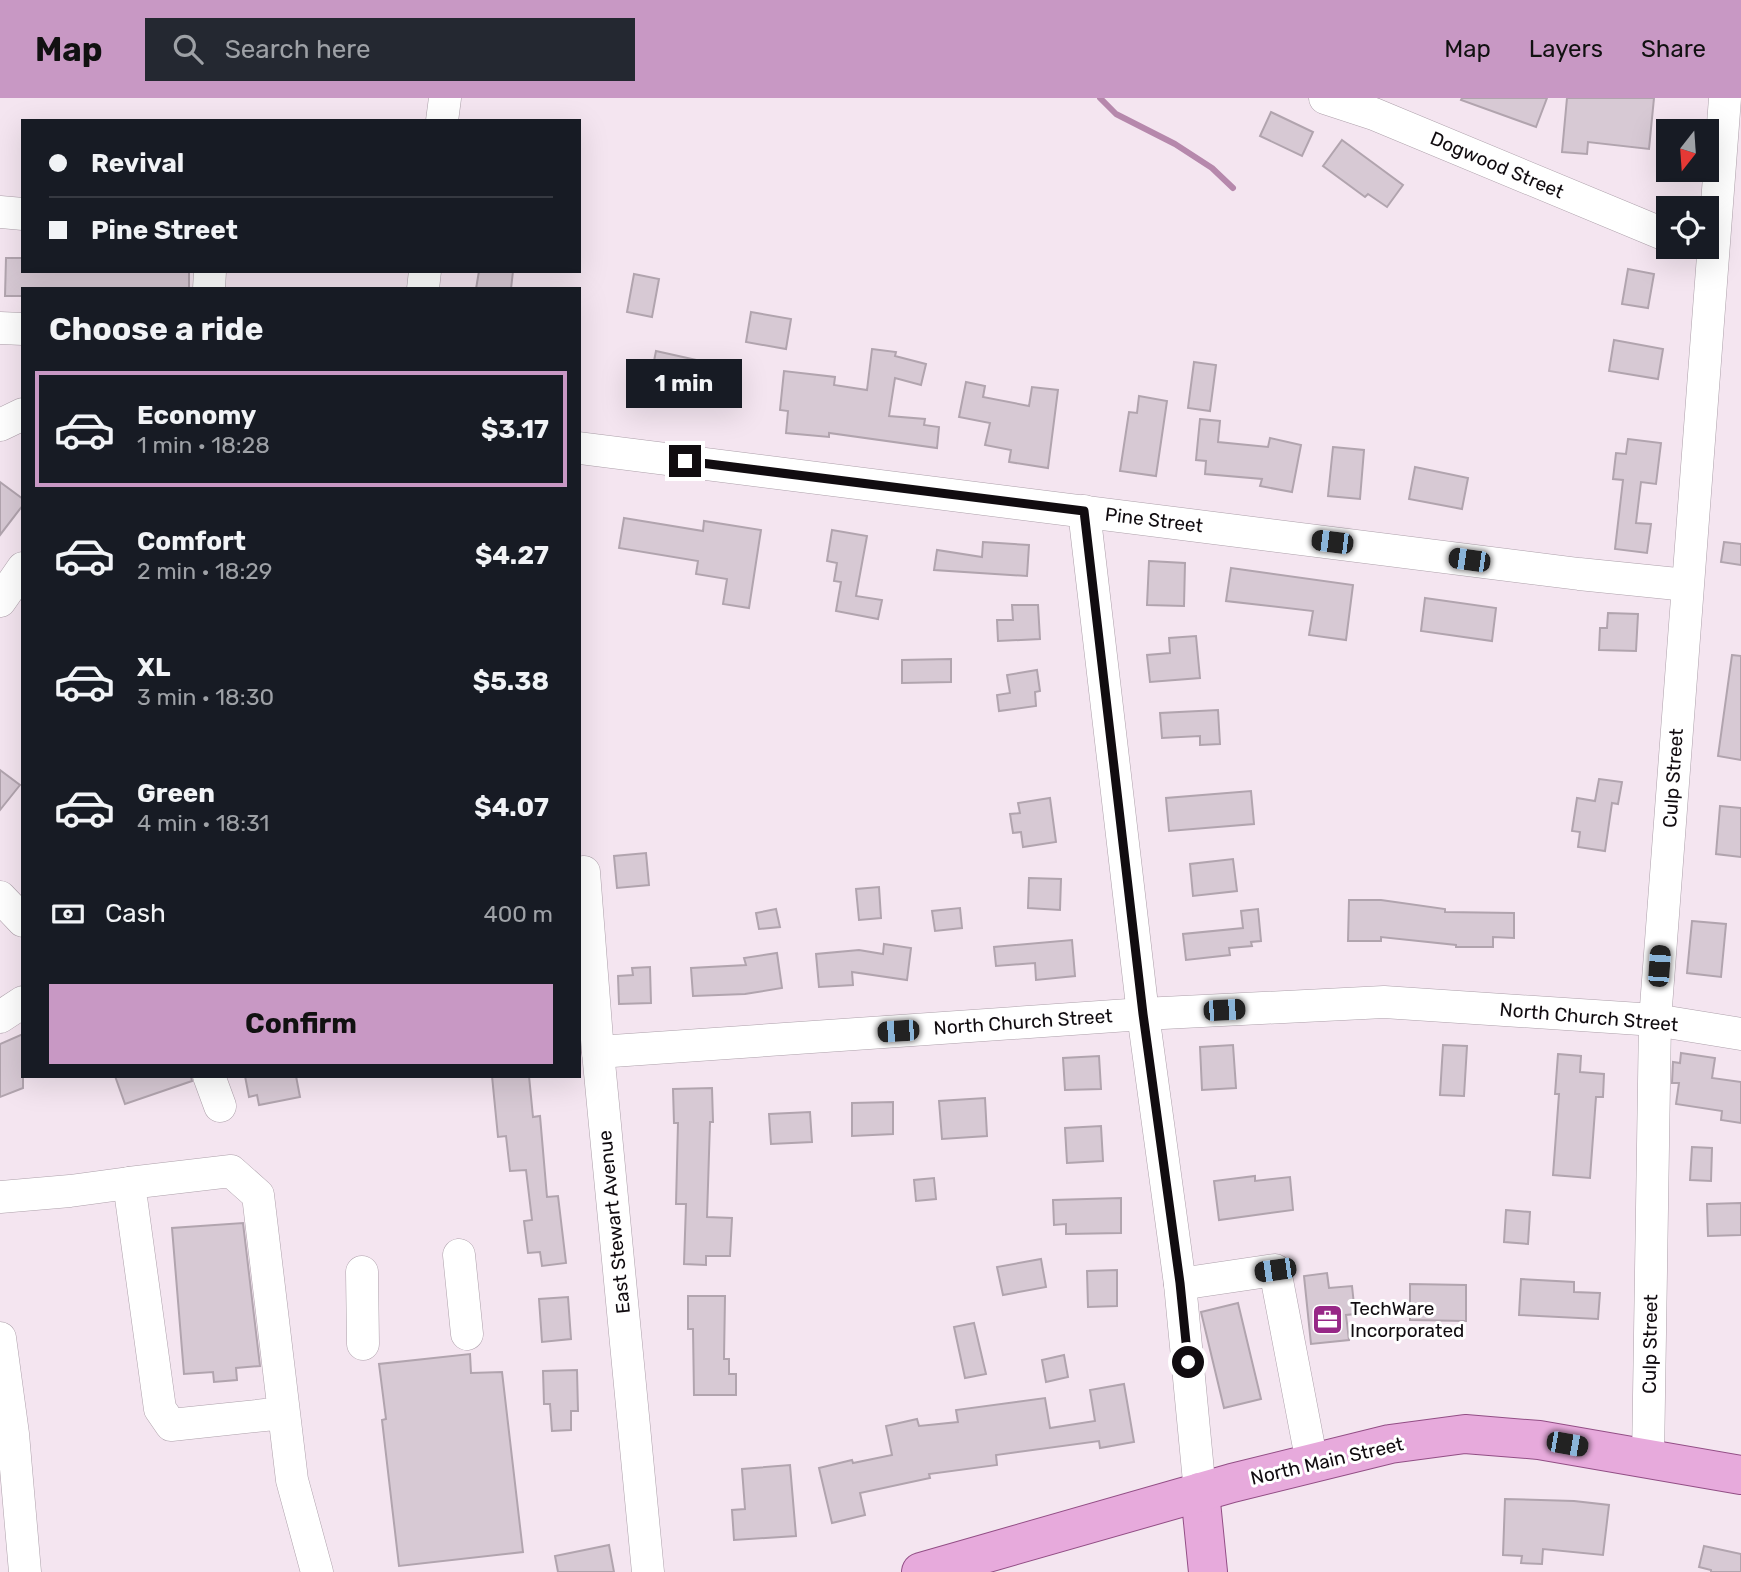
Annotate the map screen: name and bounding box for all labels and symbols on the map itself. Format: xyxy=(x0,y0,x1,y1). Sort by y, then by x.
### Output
north arrow xyxy=(1656,119,1718,182)
street label: Dogwood Street xyxy=(1427,126,1568,204)
callout: 1 min xyxy=(627,360,743,408)
route end xyxy=(669,445,701,477)
street label: Pine Street xyxy=(1104,503,1205,537)
car xyxy=(1310,529,1355,555)
car xyxy=(1447,547,1492,573)
street label: Culp Street xyxy=(1658,727,1688,828)
car xyxy=(1648,944,1671,988)
car xyxy=(1203,998,1246,1022)
street label: North Church Street xyxy=(1499,998,1680,1036)
street label: North Church Street xyxy=(933,1004,1114,1040)
car xyxy=(877,1019,920,1043)
street label: East Stewart Avenue xyxy=(593,1129,635,1315)
car xyxy=(1253,1257,1298,1283)
street label: Culp Street xyxy=(1638,1293,1662,1394)
place label: TechWare Incorporated xyxy=(1350,1297,1464,1342)
office icon: TechWare Incorporated xyxy=(1310,1302,1344,1336)
route start xyxy=(1172,1346,1204,1378)
car xyxy=(1545,1430,1590,1458)
street label: North Main Street xyxy=(1248,1432,1406,1490)

